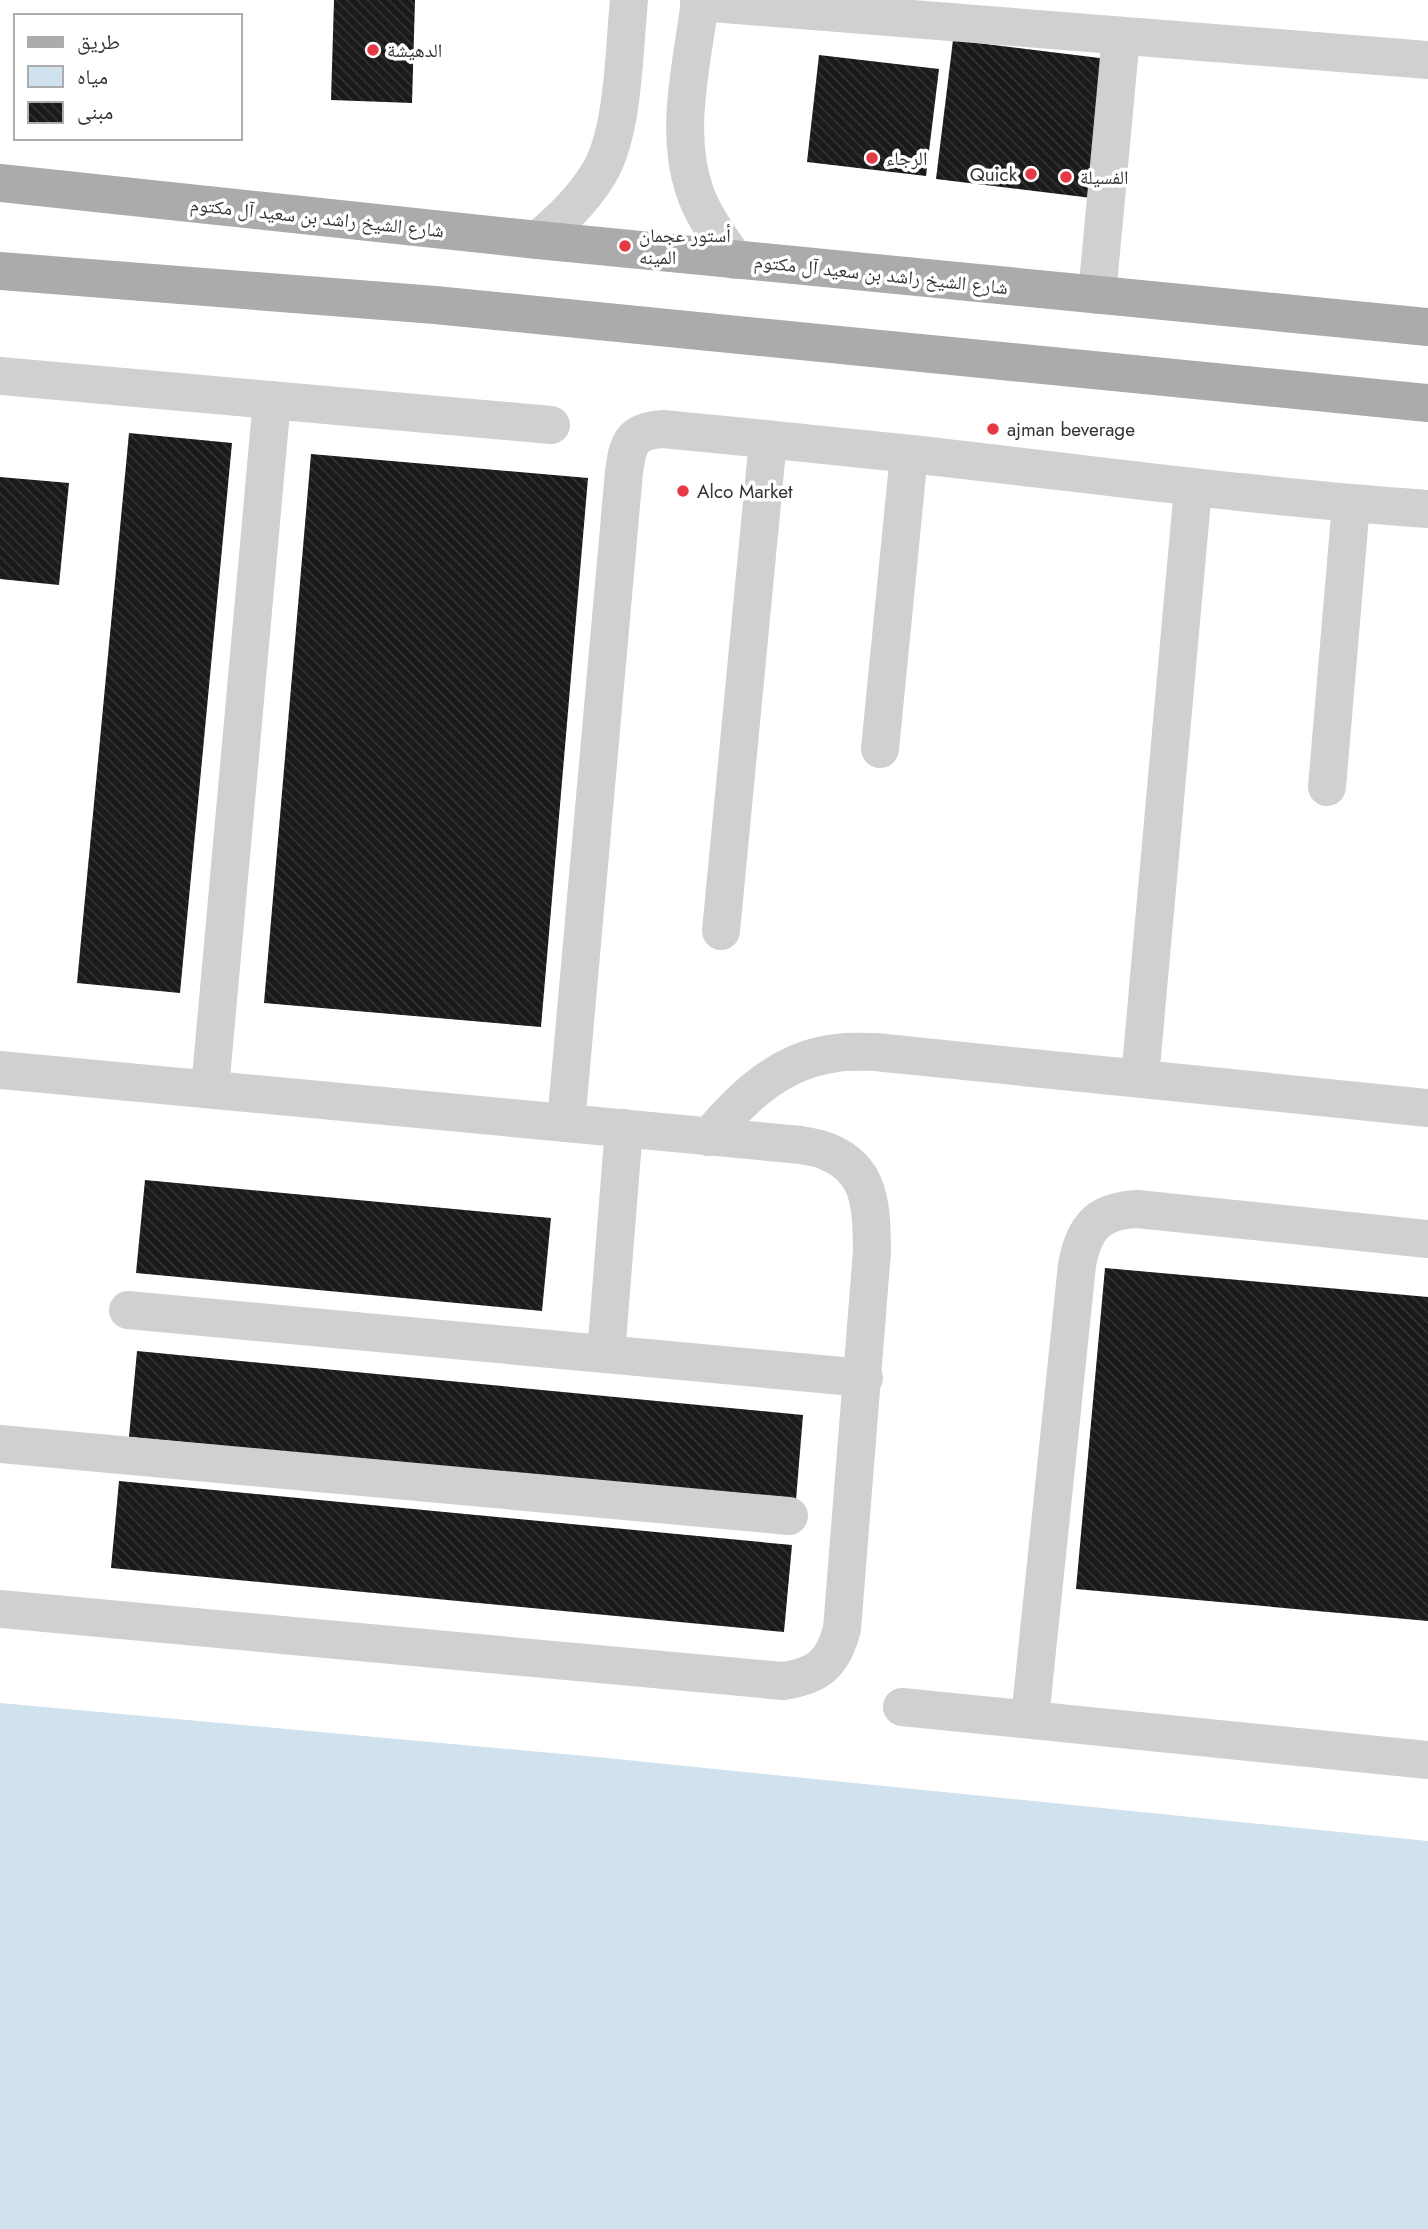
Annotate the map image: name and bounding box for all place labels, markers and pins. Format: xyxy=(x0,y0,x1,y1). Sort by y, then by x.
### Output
place label: الدهيشة xyxy=(387,37,442,64)
marker: الدهيشة xyxy=(365,42,381,58)
place label: الرجاء xyxy=(886,145,927,172)
marker: الرجاء xyxy=(864,150,880,166)
place label: Quick xyxy=(970,161,1018,188)
place label: الفسيلة xyxy=(1080,164,1129,191)
marker: Quick xyxy=(1023,166,1039,182)
marker: الفسيلة xyxy=(1058,169,1074,185)
place label: أستور عجمان المينه xyxy=(639,222,731,271)
marker: أستور عجمان المينه xyxy=(617,238,633,254)
place label: ajman beverage xyxy=(1007,416,1135,443)
marker: ajman beverage xyxy=(985,421,1001,437)
place label: Alco Market xyxy=(697,478,793,505)
marker: Alco Market xyxy=(675,483,691,499)

